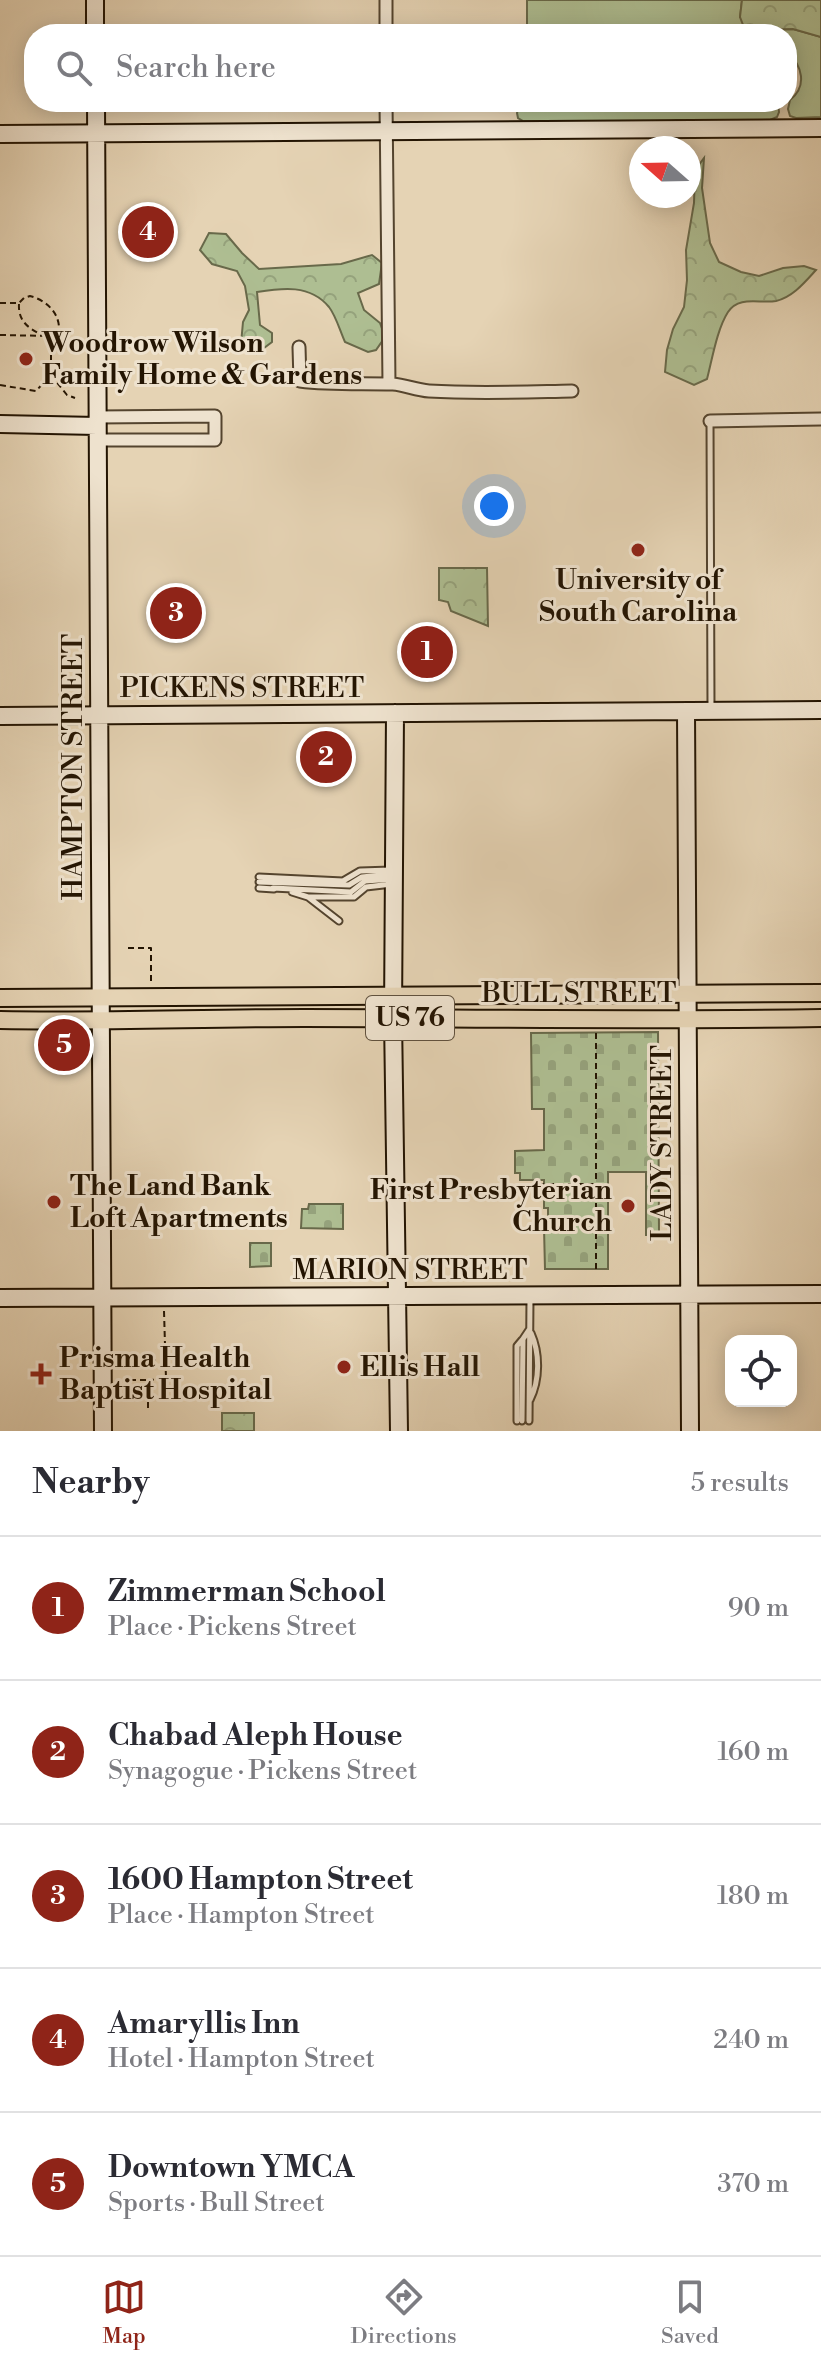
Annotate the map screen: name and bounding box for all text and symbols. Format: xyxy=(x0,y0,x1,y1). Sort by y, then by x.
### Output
search box xyxy=(24,24,797,112)
icon: search xyxy=(52,46,96,90)
text: Search here xyxy=(116,49,276,87)
north arrow xyxy=(629,136,701,208)
pin: 4 xyxy=(122,202,174,262)
place label: Woodrow Wilson Family Home & Gardens xyxy=(41,326,362,393)
marker: Woodrow Wilson Family Home & Gardens xyxy=(17,350,35,368)
your location xyxy=(474,486,514,526)
marker: University of South Carolina xyxy=(629,541,647,559)
place label: University of South Carolina xyxy=(539,563,738,630)
pin: 3 xyxy=(150,583,202,643)
pin: 1 xyxy=(401,622,453,682)
street label: HAMPTON STREET xyxy=(56,634,91,900)
street label: PICKENS STREET xyxy=(120,671,364,706)
pin: 2 xyxy=(300,727,352,787)
street label: BULL STREET xyxy=(480,976,677,1011)
road number: US 76 xyxy=(366,996,454,1040)
pin: 5 xyxy=(38,1015,90,1075)
street label: LADY STREET xyxy=(645,1045,680,1241)
place label: The Land Bank Loft Apartments xyxy=(70,1169,288,1236)
place label: First Presbyterian Church xyxy=(370,1173,612,1240)
marker: The Land Bank Loft Apartments xyxy=(45,1193,63,1211)
marker: First Presbyterian Church xyxy=(619,1197,637,1215)
street label: MARION STREET xyxy=(293,1253,527,1288)
map controls xyxy=(725,1335,797,1407)
button: locate xyxy=(725,1335,797,1407)
place label: Prisma Health Baptist Hospital xyxy=(59,1341,272,1408)
place label: Ellis Hall xyxy=(360,1350,480,1385)
marker: Ellis Hall xyxy=(335,1358,353,1376)
marker: Prisma Health Baptist Hospital xyxy=(30,1363,52,1385)
text: Nearby xyxy=(32,1462,150,1504)
text: 5 results xyxy=(691,1467,789,1499)
text: Zimmerman School xyxy=(108,1573,386,1611)
text: 1 xyxy=(52,1592,64,1624)
text: 90 m xyxy=(728,1592,789,1624)
text: Place · Pickens Street xyxy=(108,1611,357,1643)
text: Chabad Aleph House xyxy=(108,1717,403,1755)
text: 2 xyxy=(50,1736,66,1768)
text: 160 m xyxy=(718,1736,789,1768)
text: Synagogue · Pickens Street xyxy=(108,1755,417,1787)
text: 1600 Hampton Street xyxy=(108,1861,413,1899)
text: 3 xyxy=(50,1880,66,1912)
text: 180 m xyxy=(717,1880,789,1912)
text: Place · Hampton Street xyxy=(108,1899,375,1931)
text: Amaryllis Inn xyxy=(108,2005,300,2043)
text: 4 xyxy=(49,2024,67,2056)
text: 240 m xyxy=(713,2024,789,2056)
text: Hotel · Hampton Street xyxy=(108,2043,375,2075)
text: Downtown YMCA xyxy=(108,2149,355,2187)
text: 5 xyxy=(50,2168,66,2200)
text: 370 m xyxy=(717,2168,789,2200)
text: Sports · Bull Street xyxy=(108,2187,325,2219)
tab: Map xyxy=(102,2275,146,2350)
tab: Directions xyxy=(351,2275,457,2350)
tab: Saved xyxy=(661,2275,719,2350)

